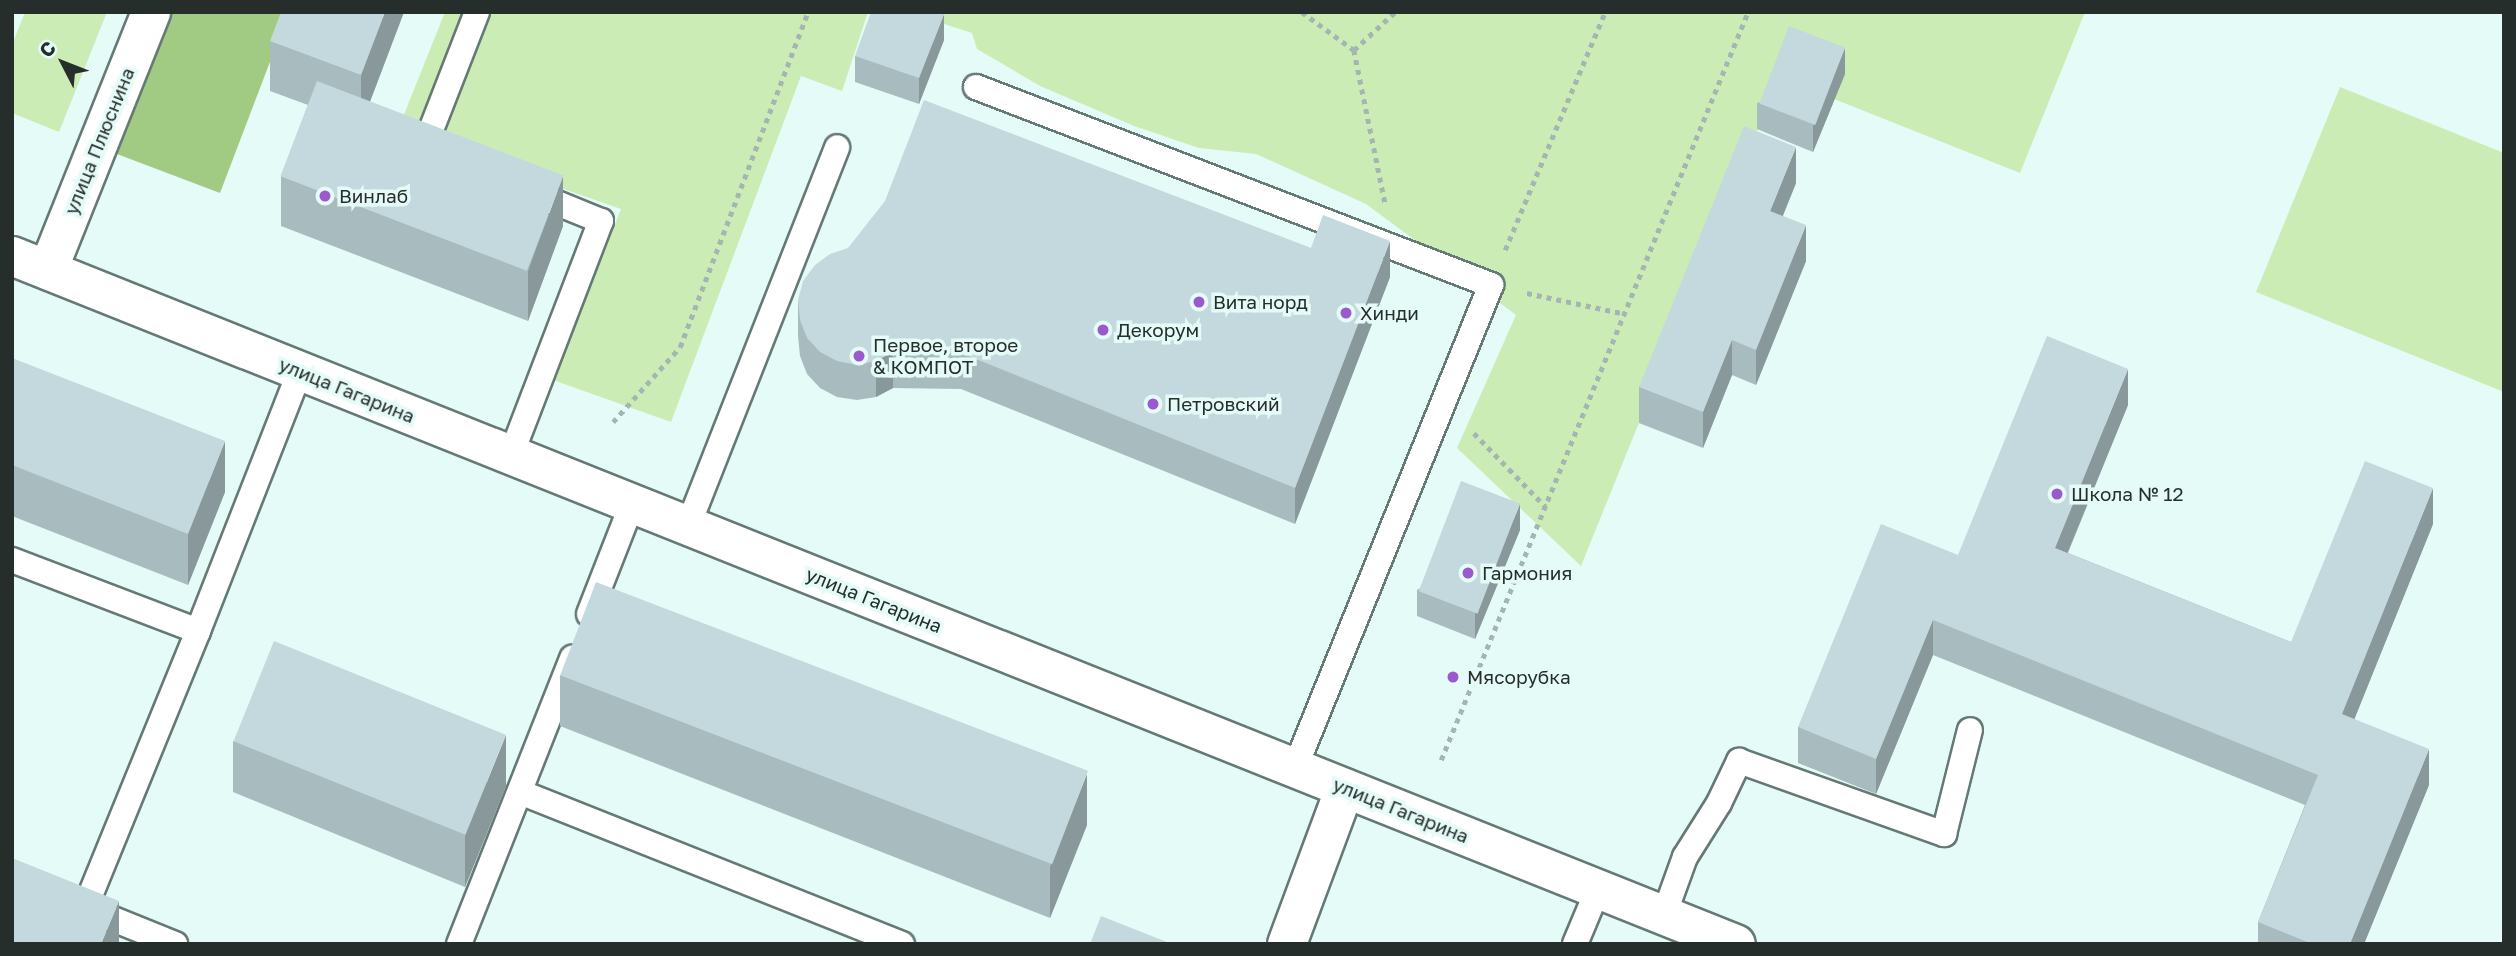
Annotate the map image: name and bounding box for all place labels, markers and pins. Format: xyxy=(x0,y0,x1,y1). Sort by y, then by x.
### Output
place label: Винлаб xyxy=(339,185,408,207)
marker: Винлаб xyxy=(317,188,333,204)
place label: Вита норд xyxy=(1213,291,1308,313)
marker: Вита норд xyxy=(1191,294,1207,310)
place label: Хинди xyxy=(1360,302,1419,324)
marker: Хинди xyxy=(1338,305,1354,321)
place label: Декорум xyxy=(1117,319,1199,341)
marker: Декорум xyxy=(1095,322,1111,338)
place label: Первое, второе & КОМПОТ xyxy=(873,334,1018,378)
marker: Первое, второе & КОМПОТ xyxy=(851,348,867,364)
place label: Петровский xyxy=(1167,393,1280,415)
marker: Петровский xyxy=(1145,396,1161,412)
place label: Школа № 12 xyxy=(2071,483,2184,505)
marker: Школа № 12 xyxy=(2049,486,2065,502)
place label: Гармония xyxy=(1482,562,1572,584)
marker: Гармония xyxy=(1460,565,1476,581)
place label: Мясорубка xyxy=(1467,666,1571,688)
marker: Мясорубка xyxy=(1445,669,1461,685)

